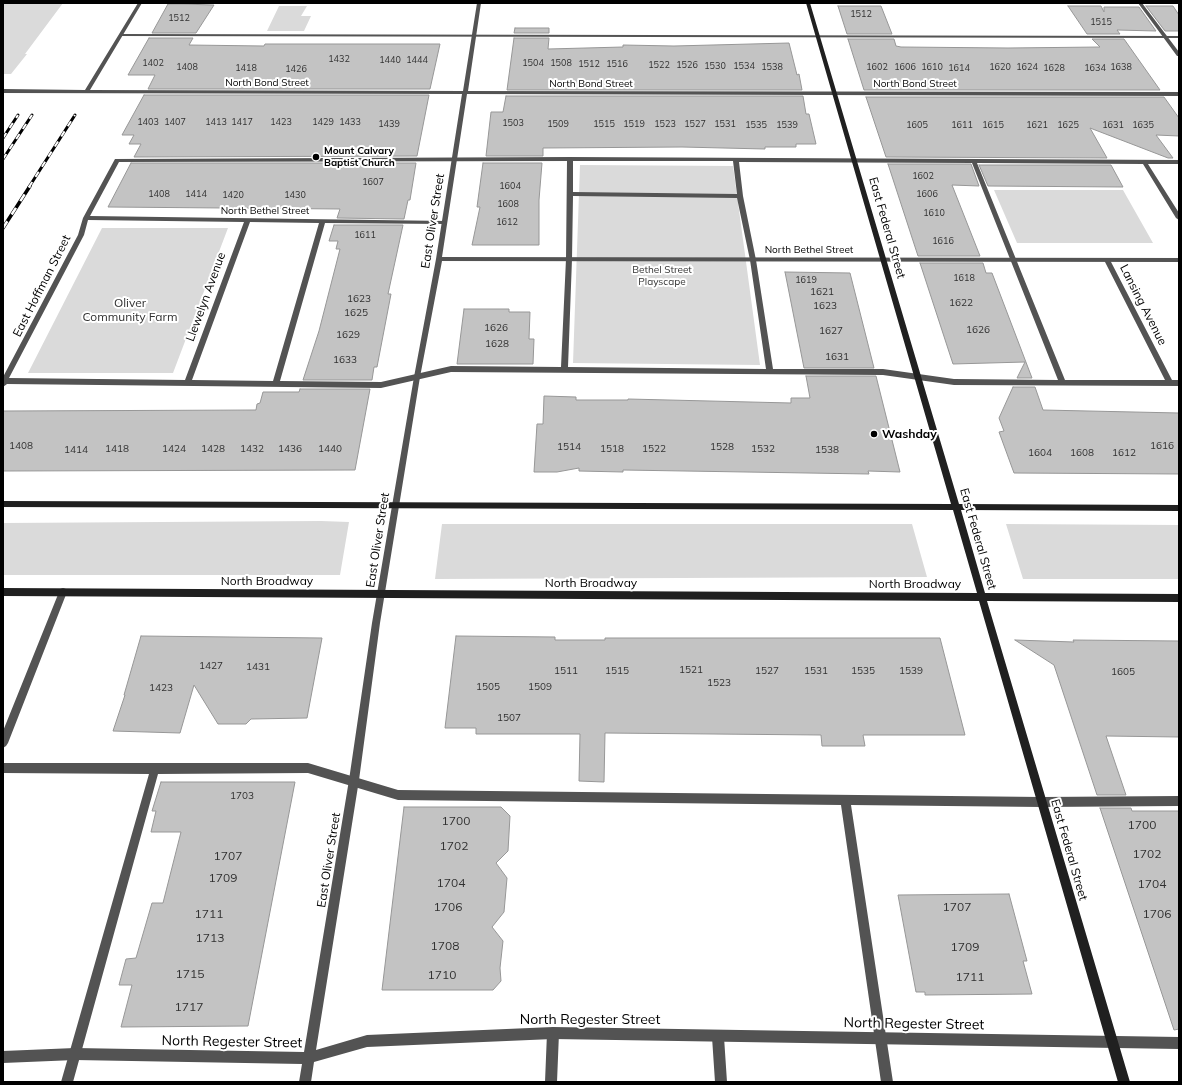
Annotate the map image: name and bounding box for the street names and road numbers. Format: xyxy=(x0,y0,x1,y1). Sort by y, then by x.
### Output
street label: North Bond Street xyxy=(225,77,309,89)
street label: North Bond Street xyxy=(549,78,633,90)
street label: North Bond Street xyxy=(873,78,957,90)
street label: East Oliver Street xyxy=(418,173,448,269)
street label: East Federal Street xyxy=(866,176,908,280)
street label: North Bethel Street xyxy=(221,205,309,217)
street label: East Hoffman Street xyxy=(10,233,74,339)
street label: North Bethel Street xyxy=(765,244,853,256)
street label: Llewelyn Avenue xyxy=(183,250,229,344)
street label: Lansing Avenue xyxy=(1116,262,1170,348)
street label: East Federal Street xyxy=(957,487,999,591)
street label: East Oliver Street xyxy=(363,492,393,588)
street label: North Broadway xyxy=(221,574,313,588)
street label: North Broadway xyxy=(545,576,637,590)
street label: North Broadway xyxy=(869,577,961,591)
street label: East Federal Street xyxy=(1048,798,1090,902)
street label: East Oliver Street xyxy=(314,812,344,908)
street label: North Regester Street xyxy=(520,1012,660,1028)
street label: North Regester Street xyxy=(844,1014,984,1034)
street label: North Regester Street xyxy=(162,1032,302,1052)

